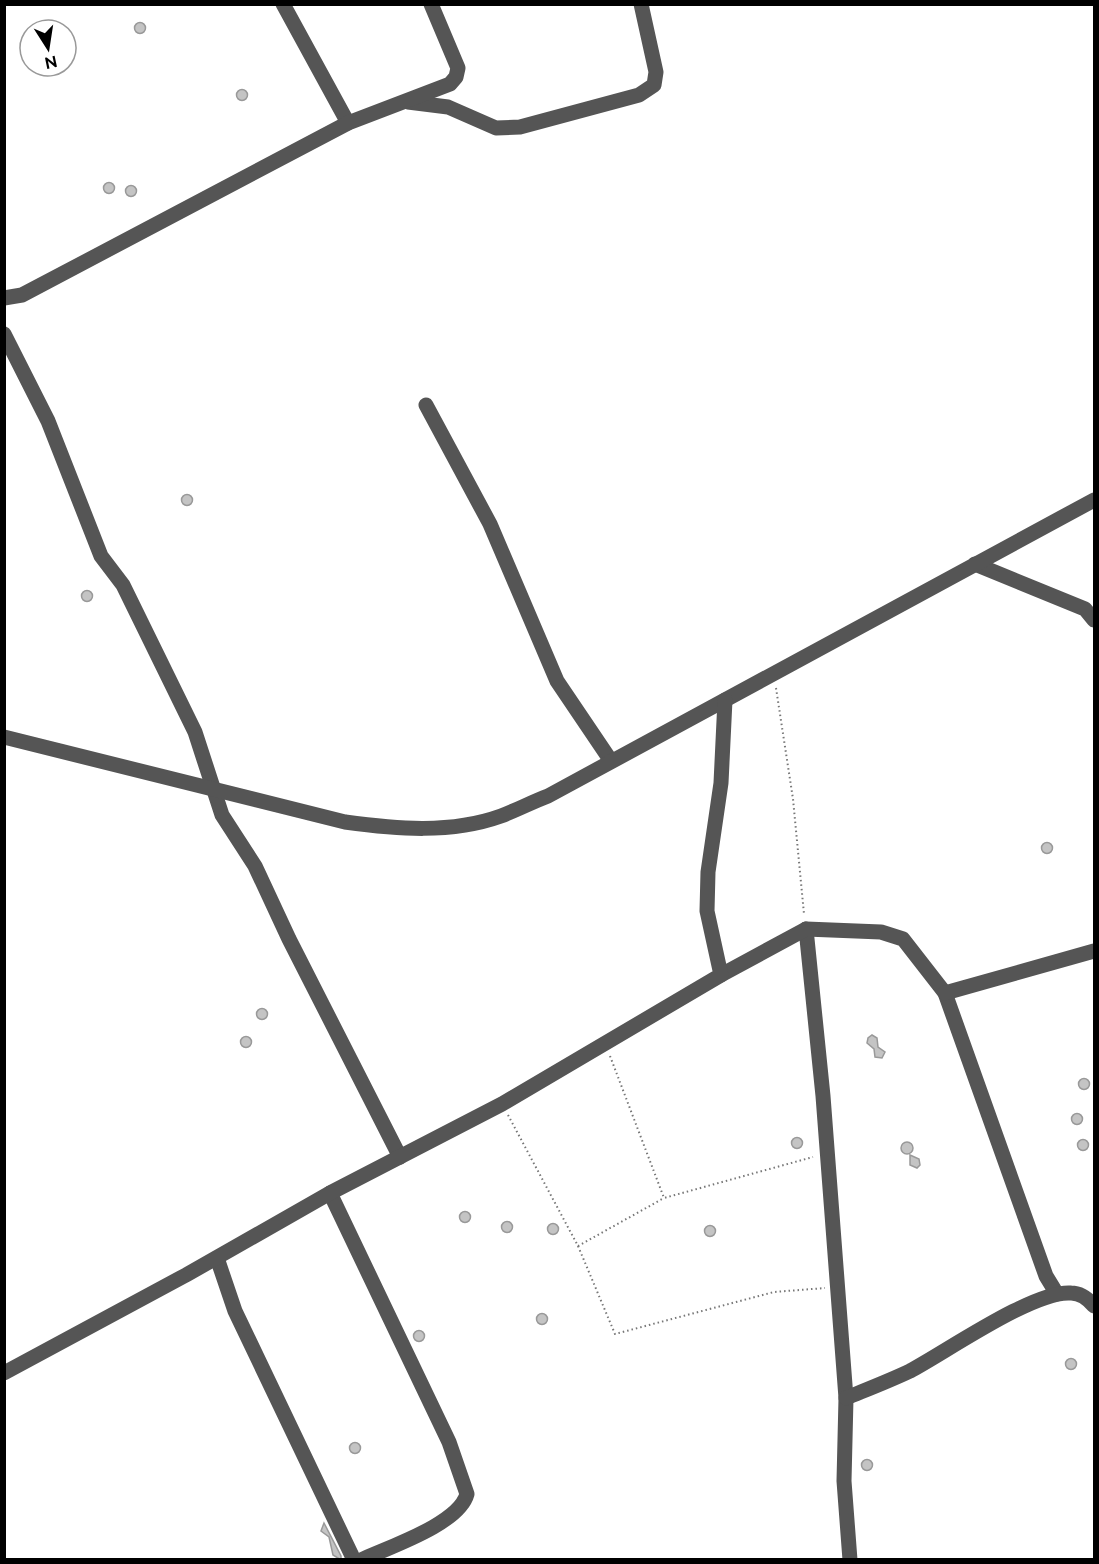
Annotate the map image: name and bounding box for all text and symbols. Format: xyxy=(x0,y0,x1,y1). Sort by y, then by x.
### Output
north arrow xyxy=(18,18,78,78)
text: N xyxy=(43,52,59,73)

